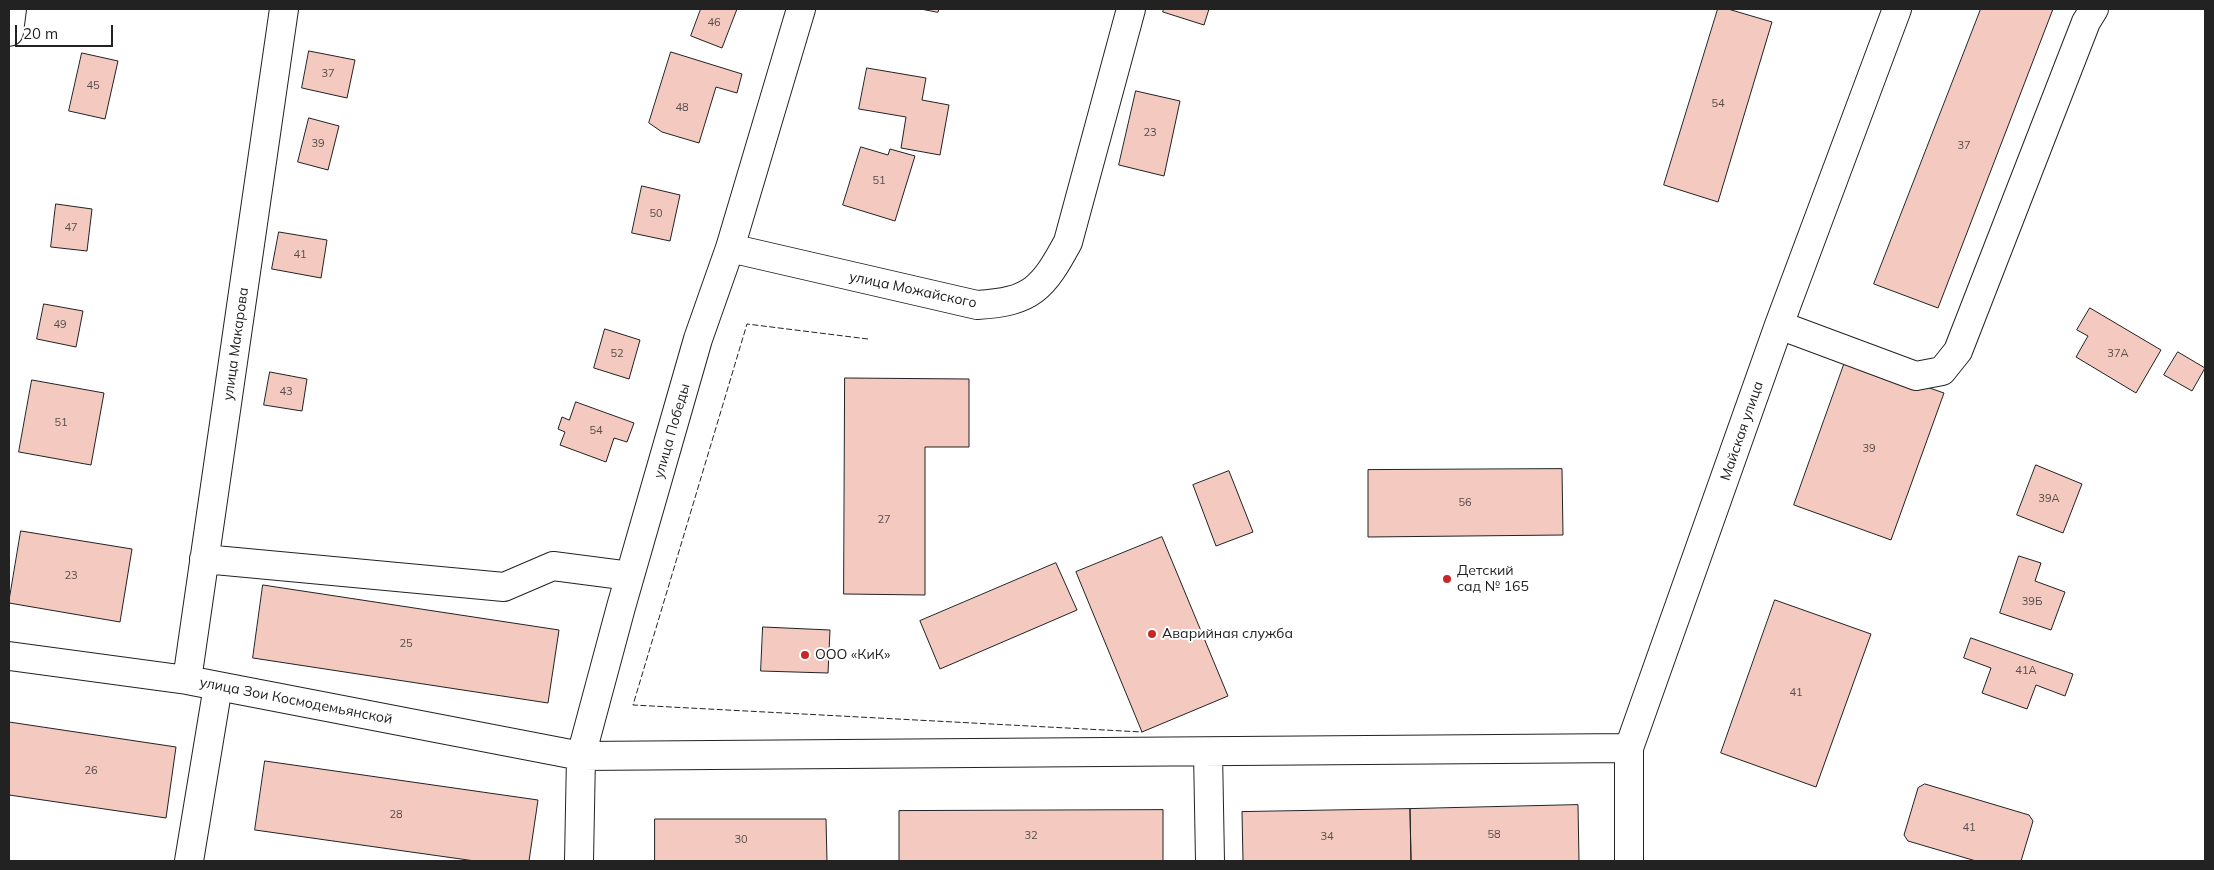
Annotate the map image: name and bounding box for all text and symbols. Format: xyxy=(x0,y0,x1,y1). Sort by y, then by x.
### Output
scale bar xyxy=(18,15,115,47)
house number: 46 xyxy=(707,16,721,30)
text: 20 m xyxy=(23,24,58,43)
house number: 37 xyxy=(321,67,335,81)
house number: 45 xyxy=(86,79,100,93)
house number: 54 xyxy=(1711,97,1725,111)
house number: 48 xyxy=(675,101,689,115)
house number: 23 xyxy=(1143,126,1157,140)
house number: 39 xyxy=(311,137,325,151)
house number: 37 xyxy=(1957,139,1971,153)
house number: 51 xyxy=(872,174,886,188)
house number: 50 xyxy=(649,207,663,221)
house number: 47 xyxy=(64,221,78,235)
house number: 41 xyxy=(293,248,307,262)
street label: улица Можайского xyxy=(848,268,978,312)
street label: улица Макарова xyxy=(220,286,252,402)
house number: 49 xyxy=(53,318,67,332)
house number: 52 xyxy=(610,347,624,361)
house number: 37А xyxy=(2107,347,2129,361)
street label: Майская улица xyxy=(1717,379,1767,483)
street label: улица Победы xyxy=(650,382,694,480)
house number: 43 xyxy=(279,385,293,399)
house number: 51 xyxy=(54,416,68,430)
house number: 54 xyxy=(589,424,603,438)
house number: 39 xyxy=(1862,442,1876,456)
house number: 39А xyxy=(2038,492,2060,506)
house number: 56 xyxy=(1458,496,1472,510)
house number: 27 xyxy=(877,513,891,527)
place label: Детский сад № 165 xyxy=(1457,563,1529,596)
house number: 23 xyxy=(64,569,78,583)
marker: Детский сад № 165 xyxy=(1441,573,1453,585)
house number: 39Б xyxy=(2022,595,2042,609)
place label: Аварийная служба xyxy=(1162,626,1293,642)
marker: Аварийная служба xyxy=(1146,628,1158,640)
house number: 25 xyxy=(399,637,413,651)
place label: ООО «КиК» xyxy=(815,647,890,663)
marker: ООО «КиК» xyxy=(799,649,811,661)
house number: 41А xyxy=(2015,664,2037,678)
street label: улица Зои Космодемьянской xyxy=(198,674,394,728)
house number: 41 xyxy=(1789,686,1803,700)
house number: 26 xyxy=(84,764,98,778)
house number: 28 xyxy=(389,808,403,822)
house number: 41 xyxy=(1962,821,1976,835)
house number: 58 xyxy=(1487,828,1501,842)
house number: 32 xyxy=(1024,829,1038,843)
house number: 34 xyxy=(1320,830,1334,844)
house number: 30 xyxy=(734,833,748,847)

